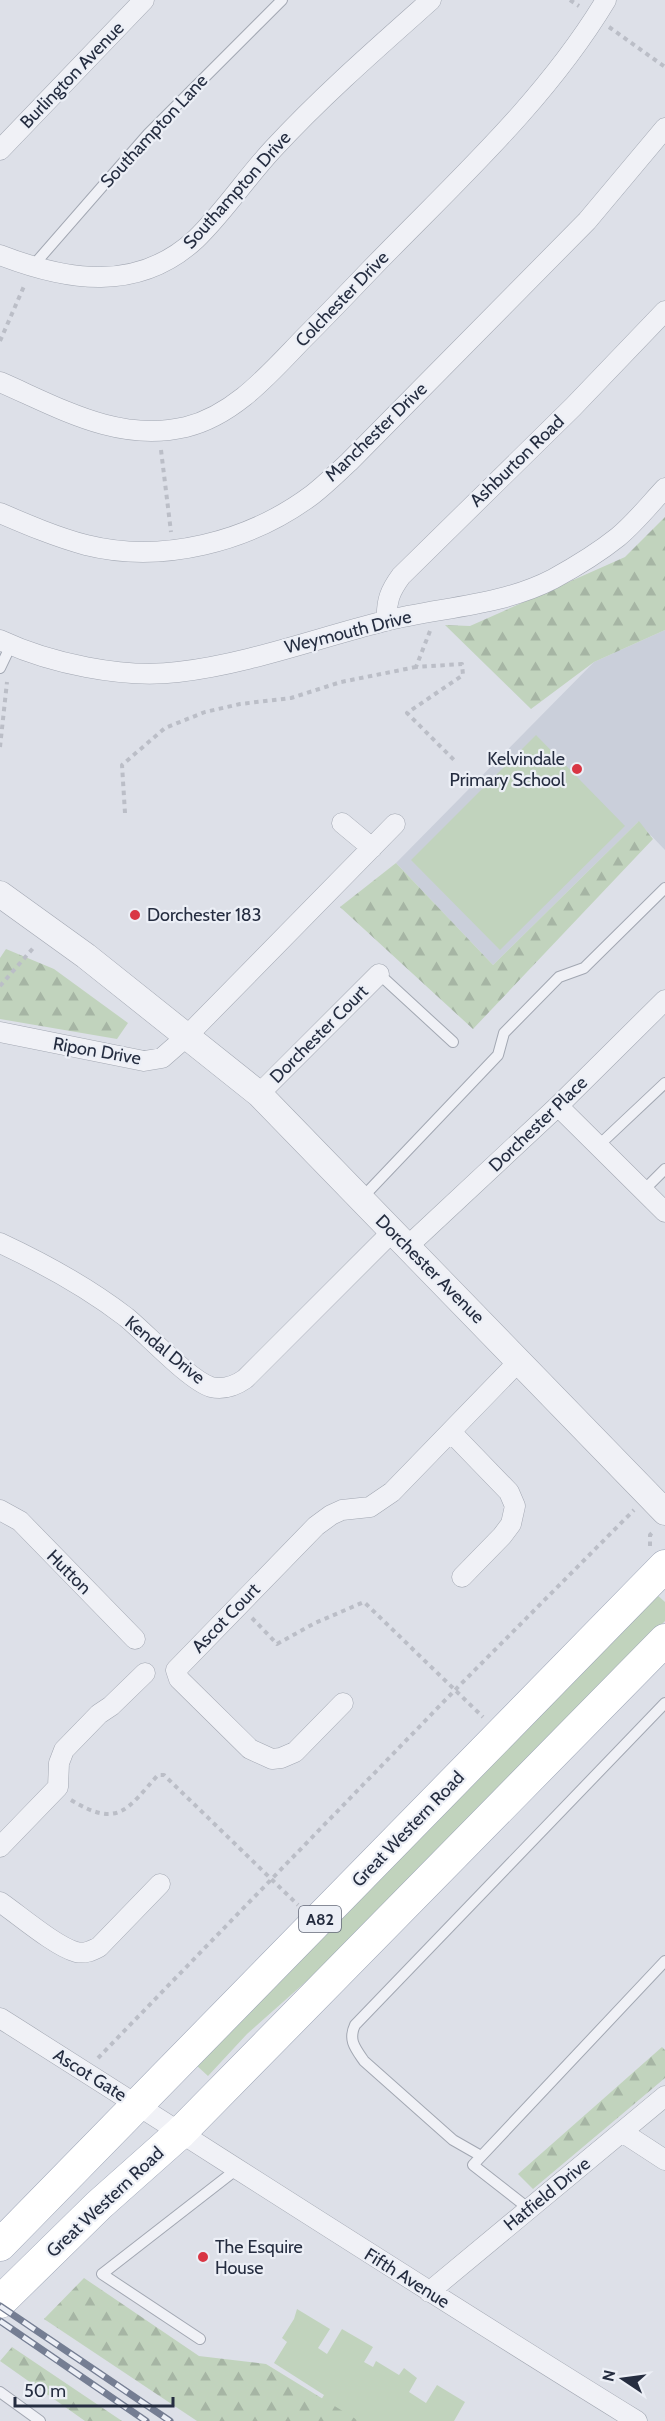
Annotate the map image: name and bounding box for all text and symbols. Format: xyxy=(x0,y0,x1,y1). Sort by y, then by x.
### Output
street label: Burlington Avenue xyxy=(15,17,129,133)
street label: Southampton Lane xyxy=(96,70,212,192)
street label: Southampton Drive xyxy=(179,127,295,253)
street label: Colchester Drive xyxy=(291,246,393,352)
street label: Manchester Drive xyxy=(320,378,432,486)
street label: Ashburton Road xyxy=(465,411,569,511)
street label: Weymouth Drive xyxy=(282,606,414,658)
place label: Kelvindale Primary School xyxy=(450,748,566,791)
marker: Kelvindale Primary School xyxy=(570,762,584,776)
place label: Dorchester 183 xyxy=(147,904,261,926)
marker: Dorchester 183 xyxy=(128,908,142,922)
street label: Dorchester Court xyxy=(265,980,373,1088)
street label: Ripon Drive xyxy=(51,1032,143,1070)
street label: Dorchester Place xyxy=(484,1072,592,1176)
street label: Dorchester Avenue xyxy=(371,1210,489,1328)
street label: Kendal Drive xyxy=(121,1311,209,1389)
street label: Hutton xyxy=(42,1545,96,1599)
street label: Ascot Court xyxy=(187,1579,265,1657)
street label: Great Western Road xyxy=(347,1767,469,1891)
road number: A82 xyxy=(299,1906,341,1932)
street label: Ascot Gate xyxy=(49,2044,131,2106)
street label: Great Western Road xyxy=(42,2142,168,2262)
street label: Hatfield Drive xyxy=(499,2153,595,2235)
place label: The Esquire House xyxy=(215,2236,303,2279)
street label: Fifth Avenue xyxy=(360,2243,454,2313)
marker: The Esquire House xyxy=(196,2250,210,2264)
north arrow xyxy=(593,2349,653,2409)
text: N xyxy=(598,2368,619,2383)
scale bar xyxy=(15,2370,172,2408)
text: 50 m xyxy=(24,2380,66,2402)

